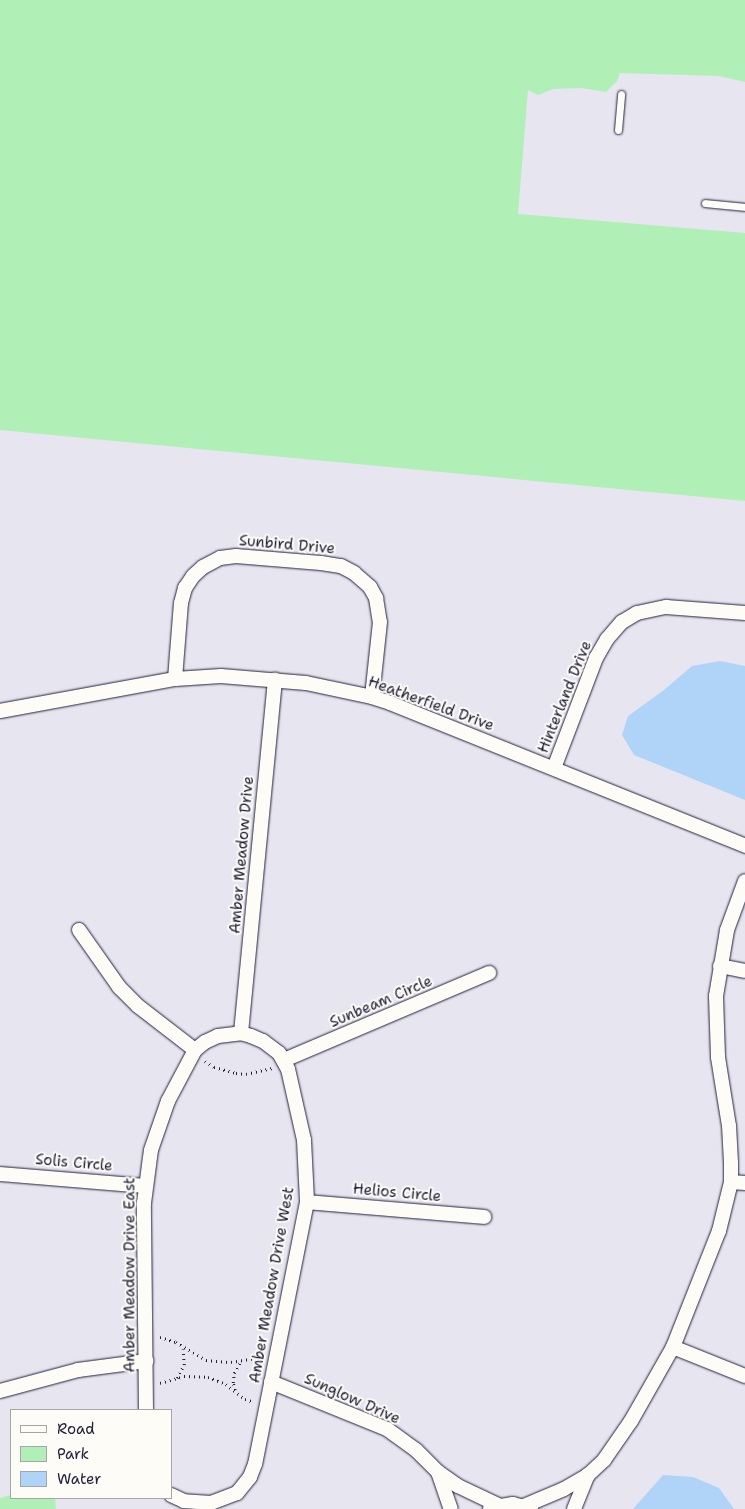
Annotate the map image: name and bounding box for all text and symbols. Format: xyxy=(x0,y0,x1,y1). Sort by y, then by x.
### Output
street label: Sunbird Drive xyxy=(238,532,336,558)
street label: Hinterland Drive xyxy=(534,638,596,756)
street label: Heatherfield Drive xyxy=(366,673,496,735)
street label: Amber Meadow Drive xyxy=(226,776,258,934)
street label: Sunbeam Circle xyxy=(327,972,435,1032)
street label: Solis Circle xyxy=(35,1151,113,1175)
street label: Amber Meadow Drive East xyxy=(121,1177,139,1373)
street label: Helios Circle xyxy=(352,1180,442,1206)
street label: Amber Meadow Drive West xyxy=(246,1185,298,1385)
street label: Sunglow Drive xyxy=(301,1370,403,1428)
legend xyxy=(10,1409,172,1499)
text: Road xyxy=(57,1419,95,1439)
text: Park xyxy=(57,1444,89,1464)
text: Water xyxy=(57,1469,101,1489)

